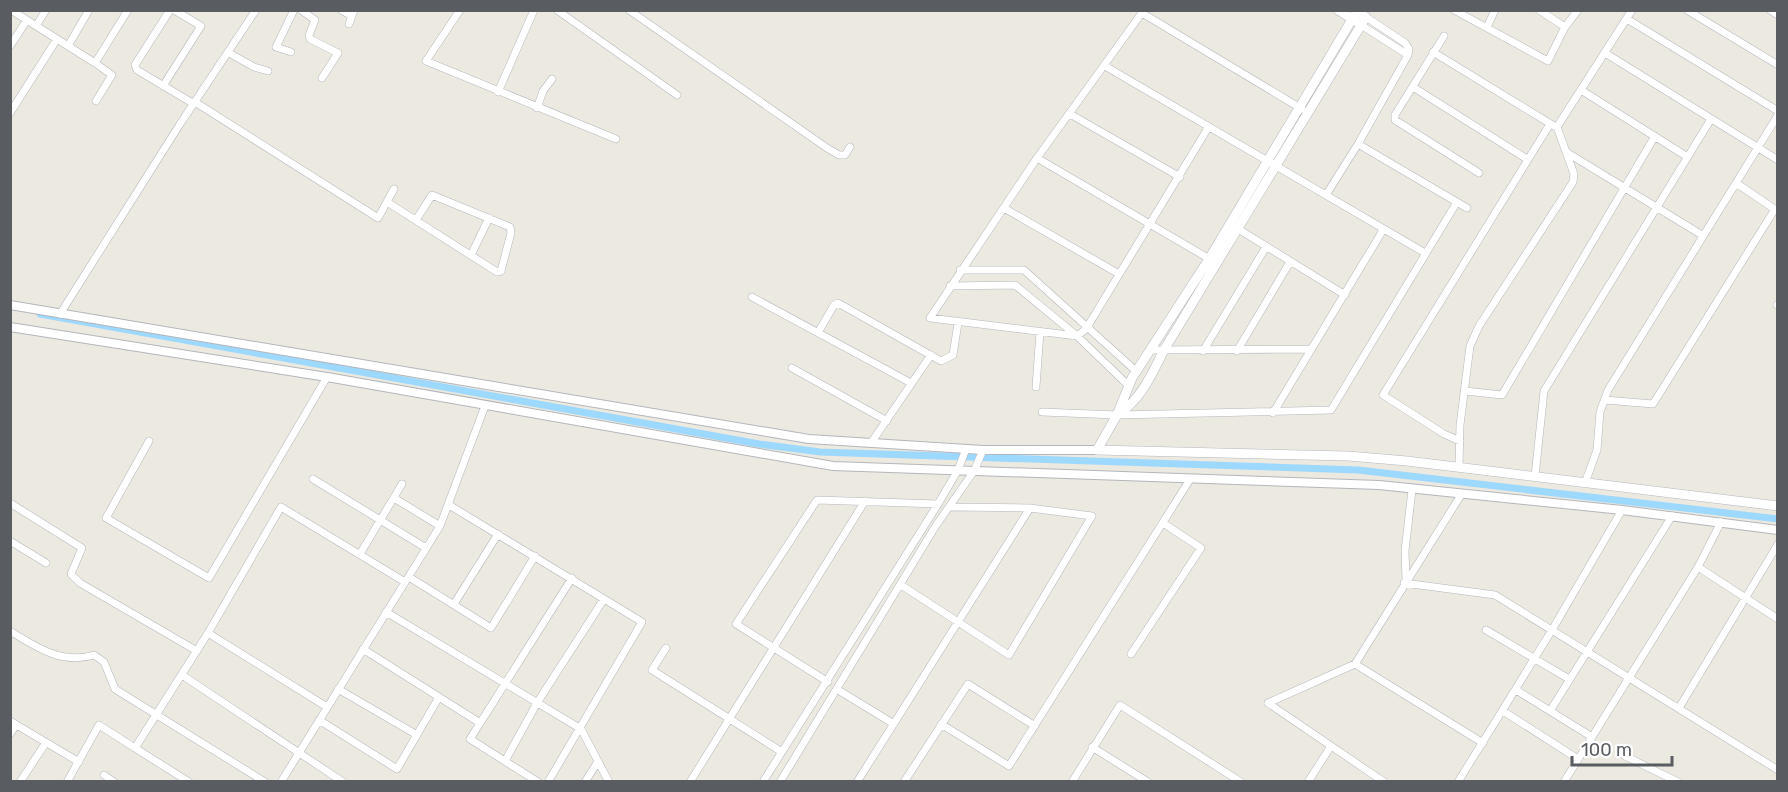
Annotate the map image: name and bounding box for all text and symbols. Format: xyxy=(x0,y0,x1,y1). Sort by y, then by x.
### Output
scale bar xyxy=(1572,729,1672,767)
text: 100 m xyxy=(1581,739,1632,761)

